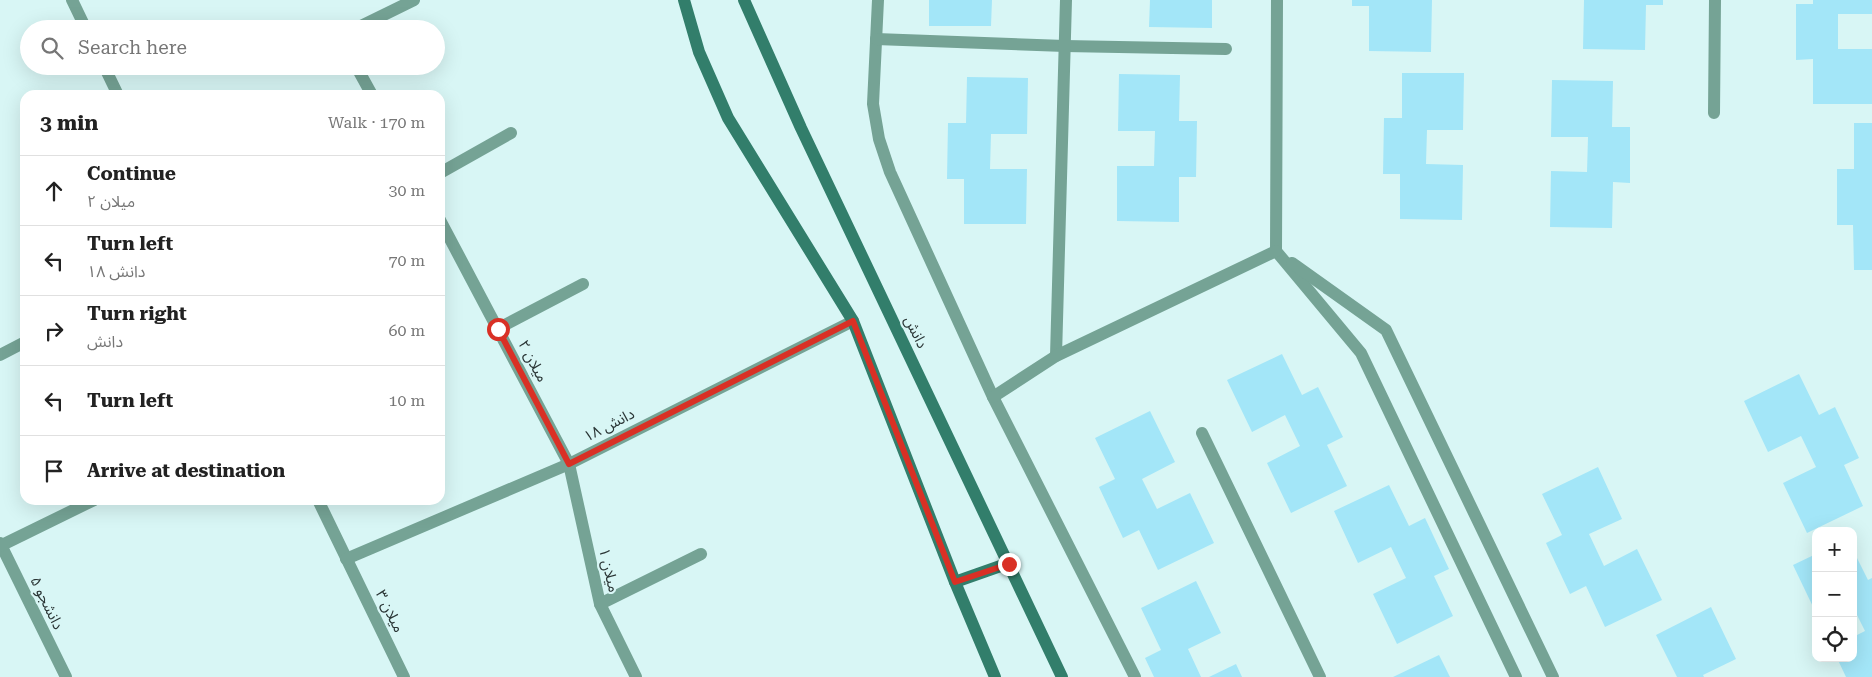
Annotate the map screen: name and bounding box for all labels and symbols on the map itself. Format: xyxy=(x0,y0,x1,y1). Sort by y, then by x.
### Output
street label: دانش xyxy=(901,313,931,351)
route start xyxy=(487,318,510,341)
street label: میلان ۲ xyxy=(514,337,552,385)
street label: دانش ۱۸ xyxy=(581,405,637,445)
street label: میلان ۱ xyxy=(595,546,623,594)
route end xyxy=(998,553,1021,576)
street label: دانشجو ۵ xyxy=(27,574,67,632)
street label: میلان ۳ xyxy=(372,587,408,635)

